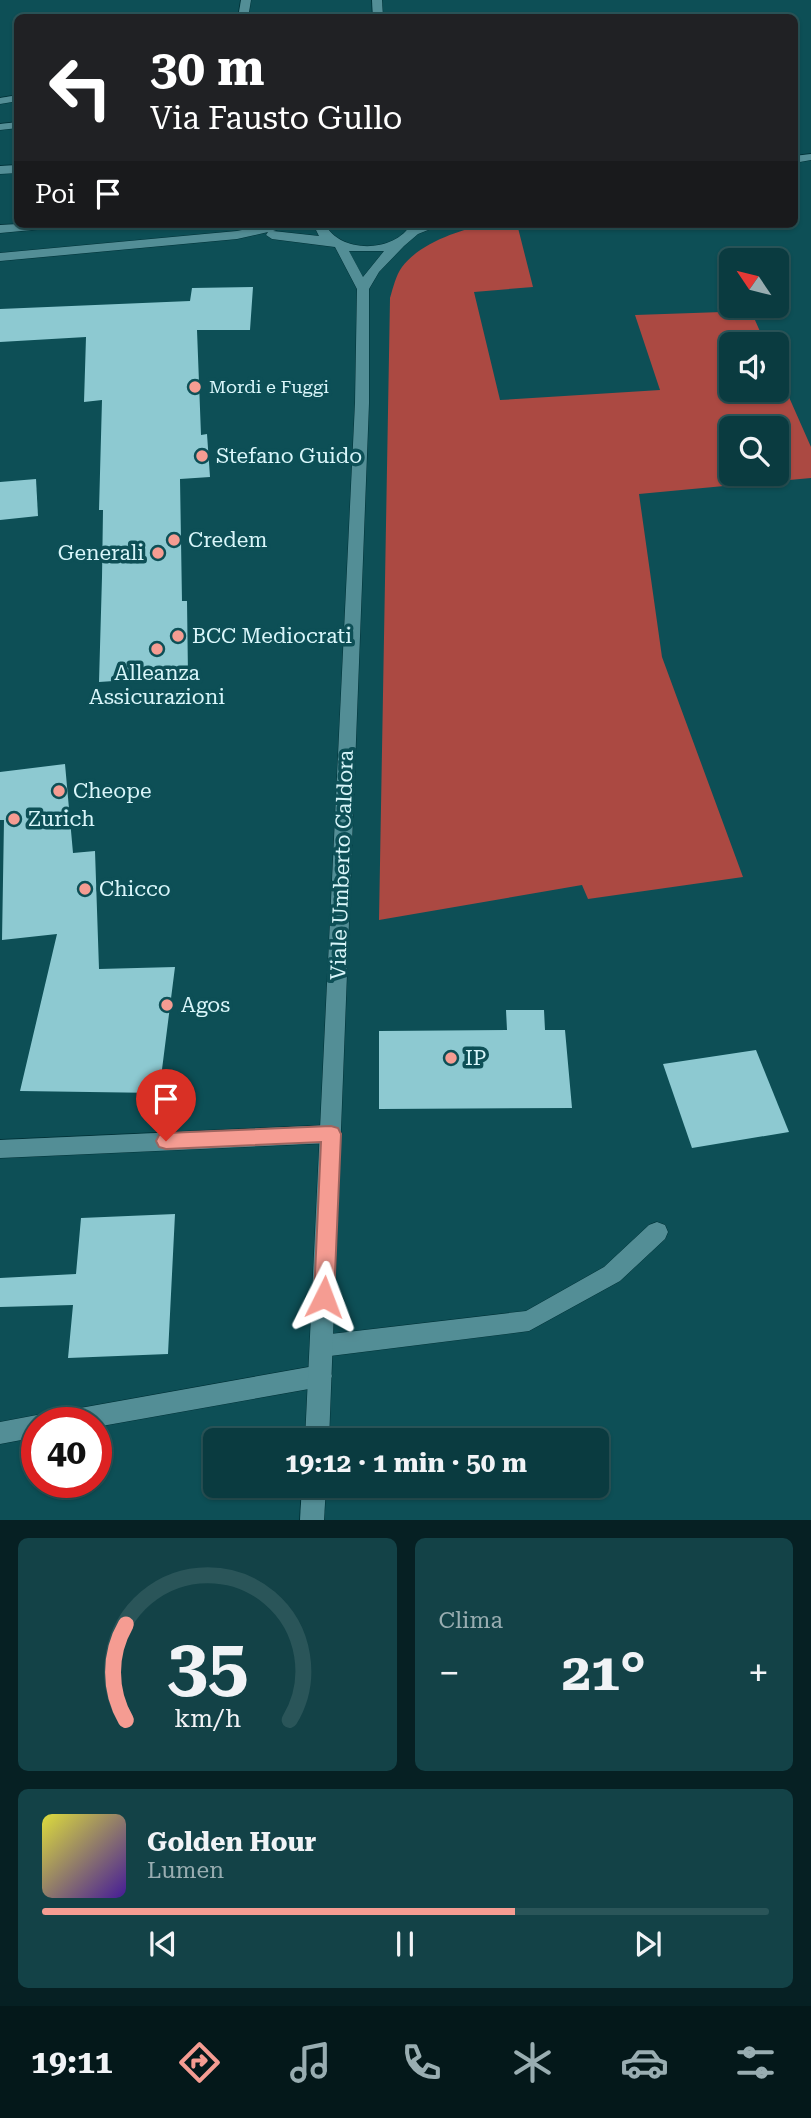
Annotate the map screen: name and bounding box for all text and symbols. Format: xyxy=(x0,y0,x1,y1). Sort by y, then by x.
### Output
text: 30 m xyxy=(150,40,265,97)
icon: left xyxy=(35,42,126,133)
text: Via Fausto Gullo xyxy=(150,99,402,137)
icon: arrive xyxy=(89,175,127,213)
text: Poi xyxy=(35,179,75,209)
north arrow xyxy=(719,248,789,318)
map controls xyxy=(719,248,789,486)
button: sound xyxy=(719,332,789,402)
place label: Mordi e Fuggi xyxy=(209,376,329,397)
marker: Mordi e Fuggi xyxy=(187,379,203,395)
button: search xyxy=(719,416,789,486)
place label: Stefano Guido xyxy=(216,444,362,468)
marker: Stefano Guido xyxy=(194,448,210,464)
place label: Credem xyxy=(188,528,267,552)
marker: Credem xyxy=(166,532,182,548)
place label: Generali xyxy=(58,541,144,565)
marker: Generali xyxy=(150,545,166,561)
place label: BCC Mediocrati xyxy=(192,624,352,648)
marker: BCC Mediocrati xyxy=(170,628,186,644)
marker: Alleanza Assicurazioni xyxy=(149,641,165,657)
place label: Alleanza Assicurazioni xyxy=(89,661,225,709)
street label: Viale Umberto Caldora xyxy=(326,749,358,980)
place label: Cheope xyxy=(73,779,151,803)
marker: Cheope xyxy=(51,783,67,799)
place label: Zurich xyxy=(28,807,95,831)
marker: Zurich xyxy=(6,811,22,827)
place label: Chicco xyxy=(99,877,171,901)
marker: Chicco xyxy=(77,881,93,897)
place label: Agos xyxy=(181,993,230,1017)
marker: Agos xyxy=(159,997,175,1013)
place label: IP xyxy=(465,1046,486,1070)
marker: IP xyxy=(443,1050,459,1066)
pin xyxy=(136,1069,196,1141)
icon: arrive xyxy=(147,1080,185,1118)
position arrow xyxy=(287,1260,361,1334)
speed limit sign: 40 xyxy=(21,1407,112,1498)
text: 19:12 · 1 min · 50 m xyxy=(285,1448,527,1478)
text: Clima xyxy=(439,1607,503,1634)
text: 35 xyxy=(166,1624,248,1709)
text: 21° xyxy=(562,1642,646,1703)
text: − xyxy=(439,1651,460,1695)
text: + xyxy=(748,1651,769,1695)
text: km/h xyxy=(174,1704,241,1733)
text: Golden Hour xyxy=(147,1827,316,1857)
text: Lumen xyxy=(147,1857,224,1884)
icon: previous xyxy=(144,1925,182,1963)
icon: pause xyxy=(386,1925,424,1963)
icon: next xyxy=(629,1925,667,1963)
icon: directions xyxy=(175,2038,224,2087)
icon: music xyxy=(286,2038,335,2087)
icon: phone xyxy=(397,2038,446,2087)
icon: climate xyxy=(508,2038,557,2087)
icon: car xyxy=(620,2038,669,2087)
icon: filters xyxy=(731,2038,780,2087)
text: 19:11 xyxy=(31,2043,113,2081)

